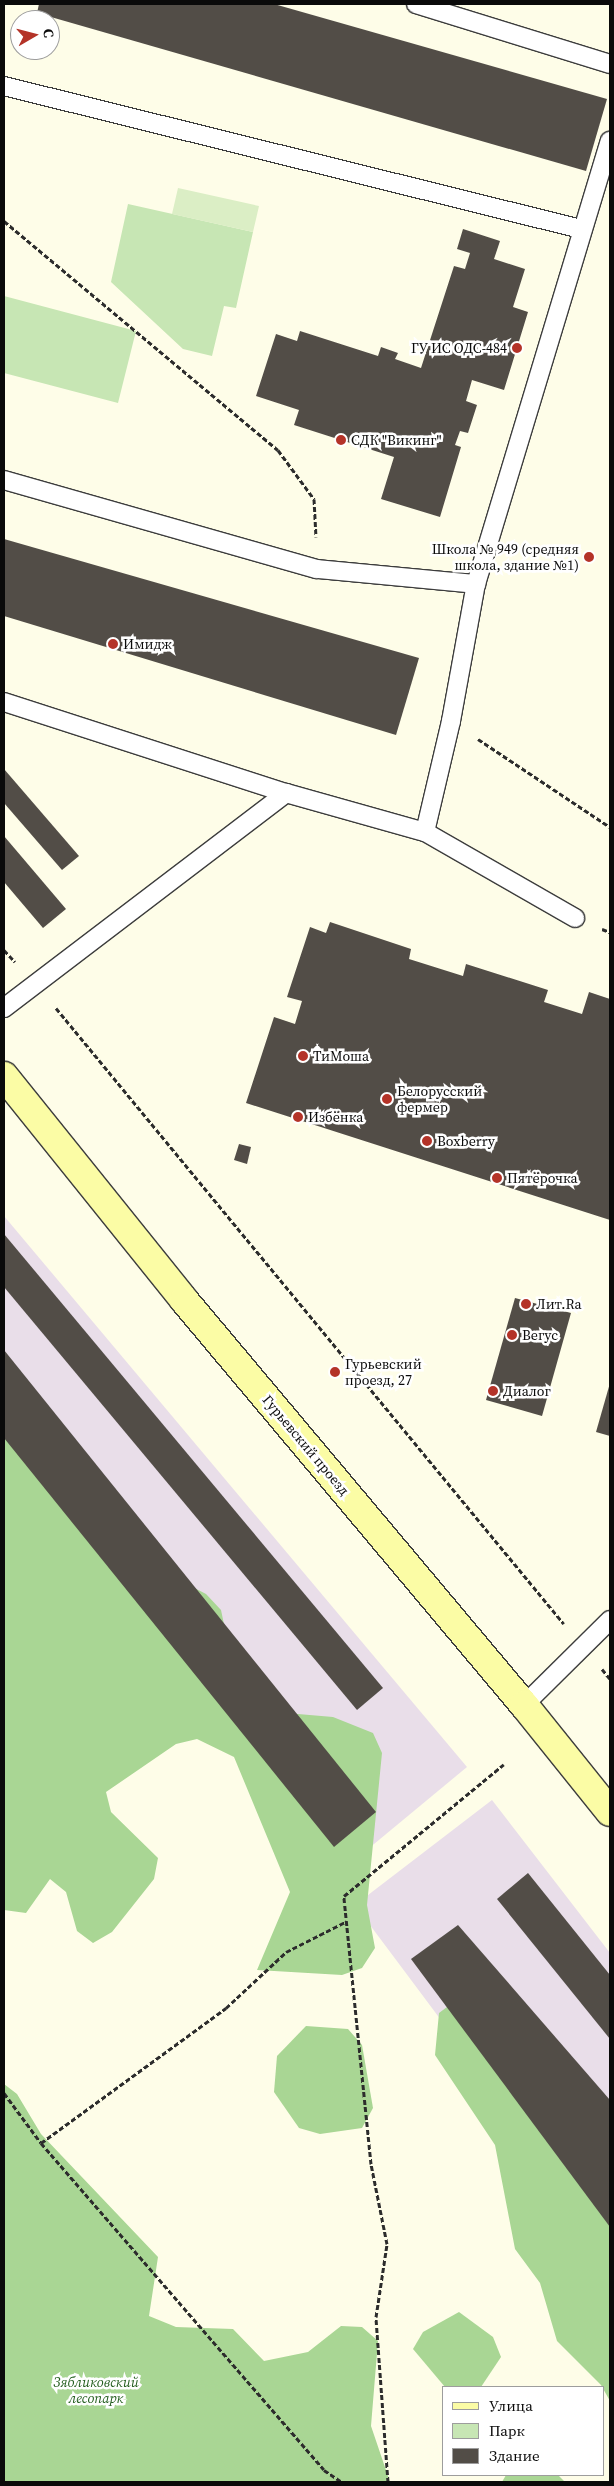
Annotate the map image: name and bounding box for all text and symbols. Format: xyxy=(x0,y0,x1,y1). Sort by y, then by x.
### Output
north arrow xyxy=(10,10,60,60)
text: С xyxy=(38,27,59,39)
place label: ГУ ИС ОДС-484 xyxy=(410,340,507,356)
marker: ГУ ИС ОДС-484 xyxy=(511,342,523,354)
place label: СДК "Викинг" xyxy=(351,432,442,448)
marker: СДК "Викинг" xyxy=(335,434,347,446)
place label: Школа № 949 (средняя школа, здание №1) xyxy=(432,541,579,574)
marker: Школа № 949 (средняя школа, здание №1) xyxy=(583,551,595,563)
place label: Имидж xyxy=(123,636,172,652)
marker: Имидж xyxy=(107,638,119,650)
place label: ТиМоша xyxy=(313,1048,369,1064)
marker: ТиМоша xyxy=(297,1050,309,1062)
place label: Белорусский фермер xyxy=(397,1083,482,1116)
marker: Белорусский фермер xyxy=(381,1093,393,1105)
place label: Избёнка xyxy=(308,1109,363,1125)
marker: Избёнка xyxy=(292,1111,304,1123)
place label: Boxberry xyxy=(437,1133,495,1149)
marker: Boxberry xyxy=(421,1135,433,1147)
place label: Пятёрочка xyxy=(507,1170,578,1186)
marker: Пятёрочка xyxy=(491,1172,503,1184)
place label: Лит.Ra xyxy=(536,1296,582,1312)
marker: Лит.Ra xyxy=(520,1298,532,1310)
place label: Вегус xyxy=(522,1327,558,1343)
marker: Вегус xyxy=(506,1329,518,1341)
place label: Гурьевский проезд, 27 xyxy=(345,1356,422,1388)
marker: Гурьевский проезд, 27 xyxy=(329,1366,341,1378)
place label: Диалог xyxy=(503,1383,551,1399)
marker: Диалог xyxy=(487,1385,499,1397)
street label: Гурьевский проезд xyxy=(259,1392,353,1498)
park label: Зябликовский лесопарк xyxy=(53,2374,139,2406)
legend xyxy=(442,2386,604,2476)
text: Улица xyxy=(489,2395,533,2416)
text: Парк xyxy=(489,2420,525,2441)
text: Здание xyxy=(489,2445,540,2466)

